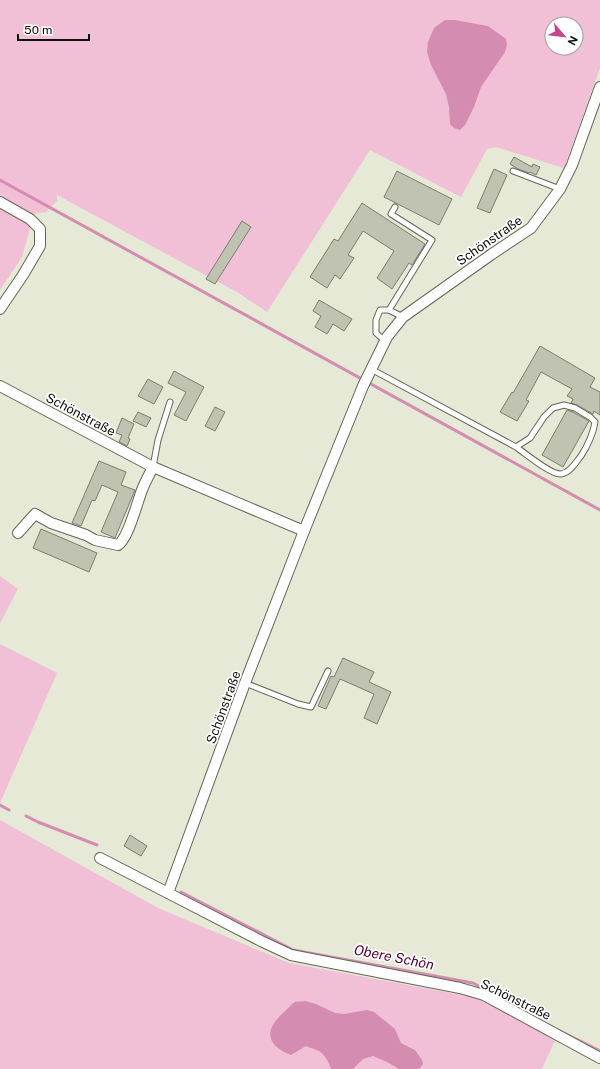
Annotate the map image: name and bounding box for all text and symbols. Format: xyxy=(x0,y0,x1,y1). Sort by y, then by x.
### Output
scale bar xyxy=(18,16,89,42)
north arrow xyxy=(544,16,584,56)
text: 50 m xyxy=(24,23,52,37)
text: N xyxy=(566,34,580,47)
street label: Schönstraße xyxy=(454,212,525,269)
street label: Schönstraße xyxy=(43,390,118,439)
street label: Schönstraße xyxy=(203,669,244,746)
water label: Obere Schön xyxy=(353,941,436,973)
street label: Schönstraße xyxy=(478,976,553,1023)

